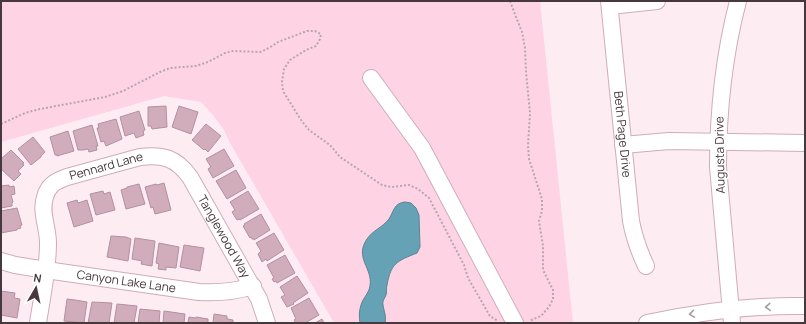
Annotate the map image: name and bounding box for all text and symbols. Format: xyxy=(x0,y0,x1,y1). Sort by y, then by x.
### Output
street label: Beth Page Drive xyxy=(610,90,636,178)
street label: Augusta Drive xyxy=(710,116,729,194)
street label: Pennard Lane xyxy=(67,148,145,184)
street label: Tanglewood Way xyxy=(194,192,255,282)
street label: Canyon Lake Lane xyxy=(76,266,177,297)
north arrow xyxy=(16,268,56,308)
text: N xyxy=(33,270,43,286)
one-way arrow xyxy=(765,303,771,311)
one-way arrow xyxy=(689,309,695,318)

